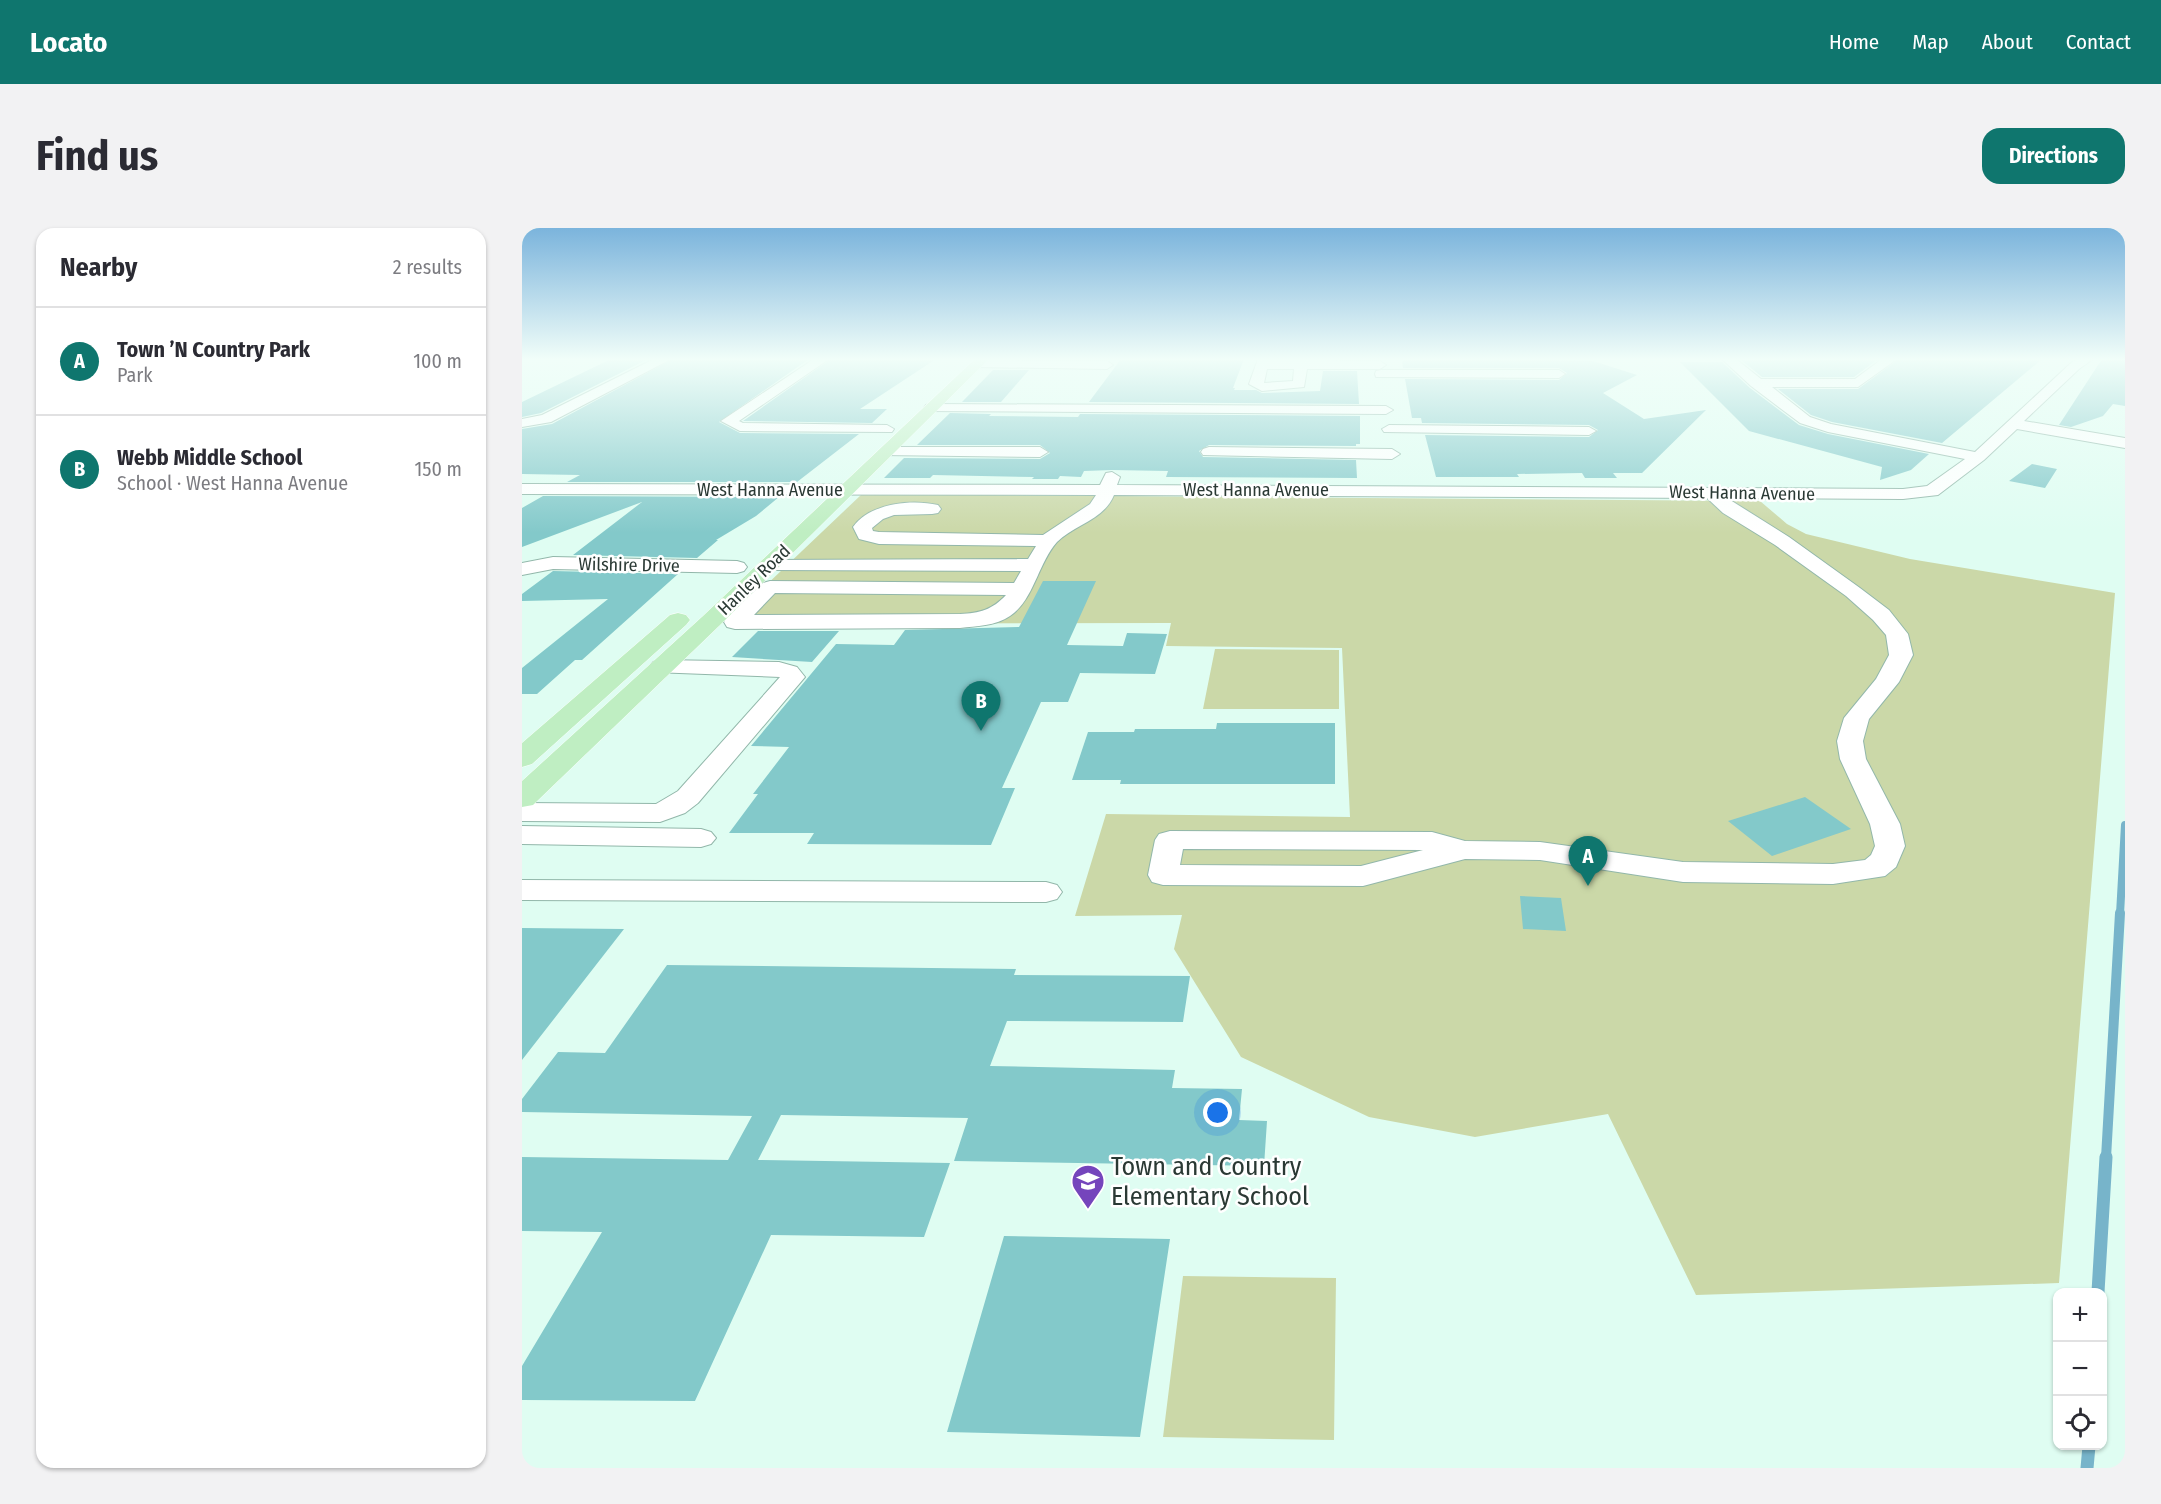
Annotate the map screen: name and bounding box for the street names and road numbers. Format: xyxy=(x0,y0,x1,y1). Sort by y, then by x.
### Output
street label: West Hanna Avenue xyxy=(697,479,843,501)
street label: West Hanna Avenue xyxy=(1183,479,1329,501)
street label: West Hanna Avenue xyxy=(1669,481,1815,505)
street label: Hanley Road xyxy=(713,540,795,620)
street label: Wilshire Drive xyxy=(578,553,680,577)

